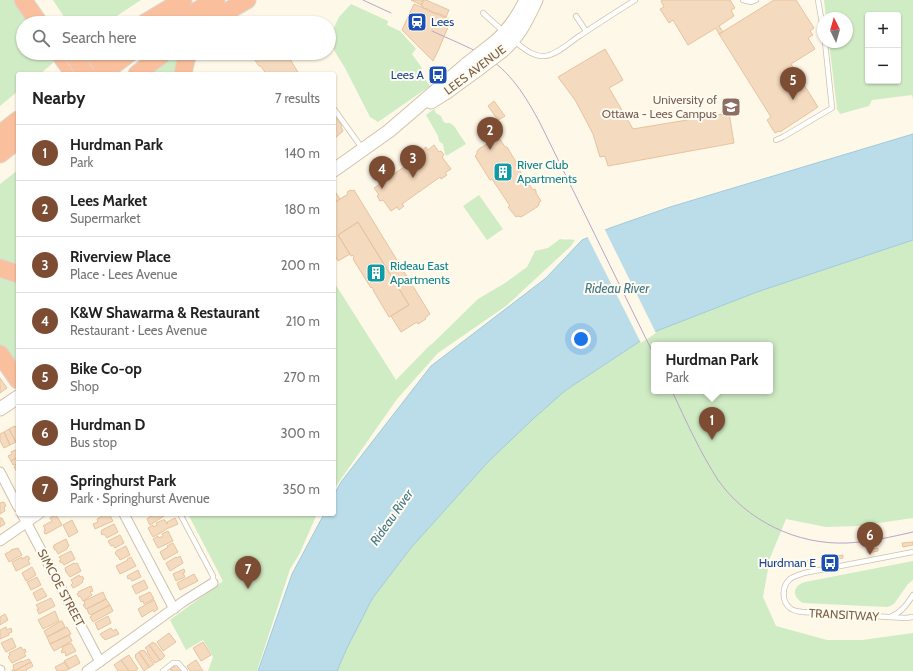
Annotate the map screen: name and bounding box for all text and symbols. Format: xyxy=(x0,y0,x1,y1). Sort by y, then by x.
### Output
station icon: Lees xyxy=(406,11,428,33)
north arrow xyxy=(817,12,853,48)
map controls xyxy=(865,12,901,84)
button: + xyxy=(865,12,901,48)
place label: Lees xyxy=(431,14,454,29)
search box xyxy=(16,16,336,60)
icon: search xyxy=(30,27,52,49)
text: Search here xyxy=(62,29,137,47)
street label: LEES AVENUE xyxy=(441,41,509,98)
button: − xyxy=(865,48,901,84)
bus stop icon: Lees A xyxy=(427,64,449,86)
place label: Lees A xyxy=(391,67,425,82)
pin: 5 xyxy=(780,67,806,100)
text: Nearby xyxy=(32,88,85,108)
text: 7 results xyxy=(275,90,320,106)
place label: University of Ottawa - Lees Campus xyxy=(602,92,717,121)
school or university icon: University of Ottawa - Lees Campus xyxy=(720,96,742,118)
pin: 2 xyxy=(477,117,503,150)
text: Hurdman Park xyxy=(70,136,163,154)
text: 1 xyxy=(43,145,47,161)
text: 140 m xyxy=(285,145,320,161)
pin: 3 xyxy=(400,145,426,178)
text: Park xyxy=(70,154,93,170)
pin: 4 xyxy=(369,156,395,189)
place label: River Club Apartments xyxy=(517,157,577,186)
building icon: River Club Apartments xyxy=(492,161,514,183)
text: Lees Market xyxy=(70,192,147,210)
text: 2 xyxy=(42,201,48,217)
text: 180 m xyxy=(284,201,320,217)
text: Supermarket xyxy=(70,210,141,226)
text: Riverview Place xyxy=(70,248,171,266)
text: 3 xyxy=(41,257,49,273)
text: 200 m xyxy=(281,257,320,273)
place label: Rideau East Apartments xyxy=(390,258,450,287)
building icon: Rideau East Apartments xyxy=(365,262,387,284)
text: Place · Lees Avenue xyxy=(70,266,177,282)
water label: Rideau River xyxy=(585,280,650,296)
text: K&W Shawarma & Restaurant xyxy=(70,304,260,322)
text: 4 xyxy=(41,313,49,329)
text: 210 m xyxy=(286,313,320,329)
text: Restaurant · Lees Avenue xyxy=(70,322,207,338)
your location xyxy=(571,329,591,349)
popup xyxy=(651,342,773,394)
text: Hurdman Park xyxy=(665,351,759,369)
text: Bike Co-op xyxy=(70,360,142,378)
text: 5 xyxy=(42,369,48,385)
text: 270 m xyxy=(283,369,320,385)
text: Park xyxy=(665,369,689,385)
text: Shop xyxy=(70,378,99,394)
pin: 1 xyxy=(699,407,725,440)
text: Hurdman D xyxy=(70,416,145,434)
text: 6 xyxy=(41,425,49,441)
text: 300 m xyxy=(280,425,320,441)
text: Bus stop xyxy=(70,434,117,450)
text: Springhurst Park xyxy=(70,472,176,490)
text: 7 xyxy=(42,481,48,497)
text: 350 m xyxy=(283,481,320,497)
water label: Rideau River xyxy=(366,485,417,548)
text: Park · Springhurst Avenue xyxy=(70,490,210,506)
pin: 6 xyxy=(857,522,883,555)
street label: SIMCOE STREET xyxy=(35,546,88,630)
bus stop icon: Hurdman E xyxy=(819,552,841,574)
place label: Hurdman E xyxy=(759,555,816,570)
pin: 7 xyxy=(235,556,261,589)
street label: TRANSITWAY xyxy=(809,605,880,624)

